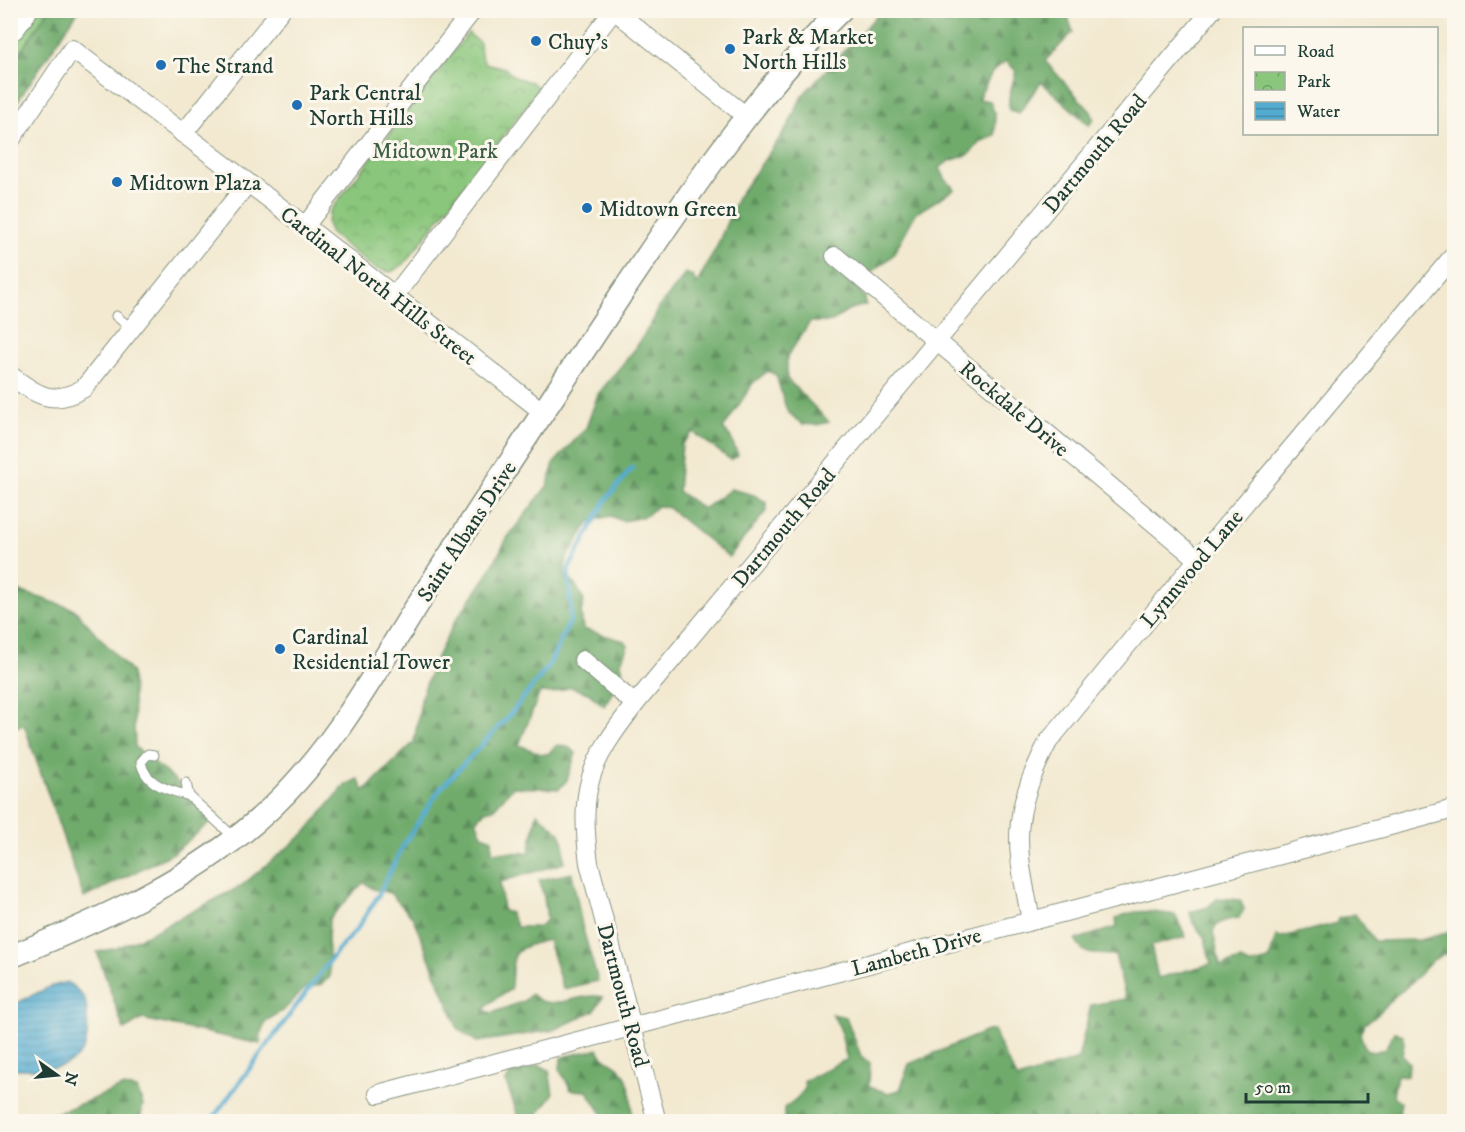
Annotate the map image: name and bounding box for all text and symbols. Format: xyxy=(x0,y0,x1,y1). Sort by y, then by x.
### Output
place label: Park & Market North Hills xyxy=(742,24,874,76)
legend xyxy=(1243,27,1438,135)
place label: Chuy's xyxy=(548,29,608,56)
marker: Chuy's xyxy=(529,34,543,48)
text: Road xyxy=(1297,41,1334,63)
marker: Park & Market North Hills xyxy=(723,42,737,56)
place label: The Strand xyxy=(173,53,274,80)
marker: The Strand xyxy=(154,58,168,72)
text: Park xyxy=(1297,71,1331,93)
place label: Park Central North Hills xyxy=(309,80,422,132)
street label: Dartmouth Road xyxy=(1037,89,1153,219)
marker: Park Central North Hills xyxy=(290,98,304,112)
text: Water xyxy=(1296,101,1340,123)
park label: Midtown Park xyxy=(372,138,498,165)
place label: Midtown Plaza xyxy=(129,170,262,197)
marker: Midtown Plaza xyxy=(110,175,124,189)
place label: Midtown Green xyxy=(599,196,738,223)
street label: Cardinal North Hills Street xyxy=(274,201,482,371)
marker: Midtown Green xyxy=(580,201,594,215)
street label: Rockdale Drive xyxy=(954,355,1074,463)
street label: Saint Albans Drive xyxy=(412,456,523,607)
street label: Dartmouth Road xyxy=(726,463,842,593)
street label: Lynnwood Lane xyxy=(1135,504,1249,633)
place label: Cardinal Residential Tower xyxy=(292,624,451,676)
marker: Cardinal Residential Tower xyxy=(273,642,287,656)
street label: Dartmouth Road xyxy=(590,921,655,1070)
street label: Lambeth Drive xyxy=(848,922,984,983)
north arrow xyxy=(27,1045,87,1105)
scale bar xyxy=(1246,1066,1368,1104)
text: N xyxy=(59,1070,82,1088)
text: 50 m xyxy=(1255,1077,1291,1099)

